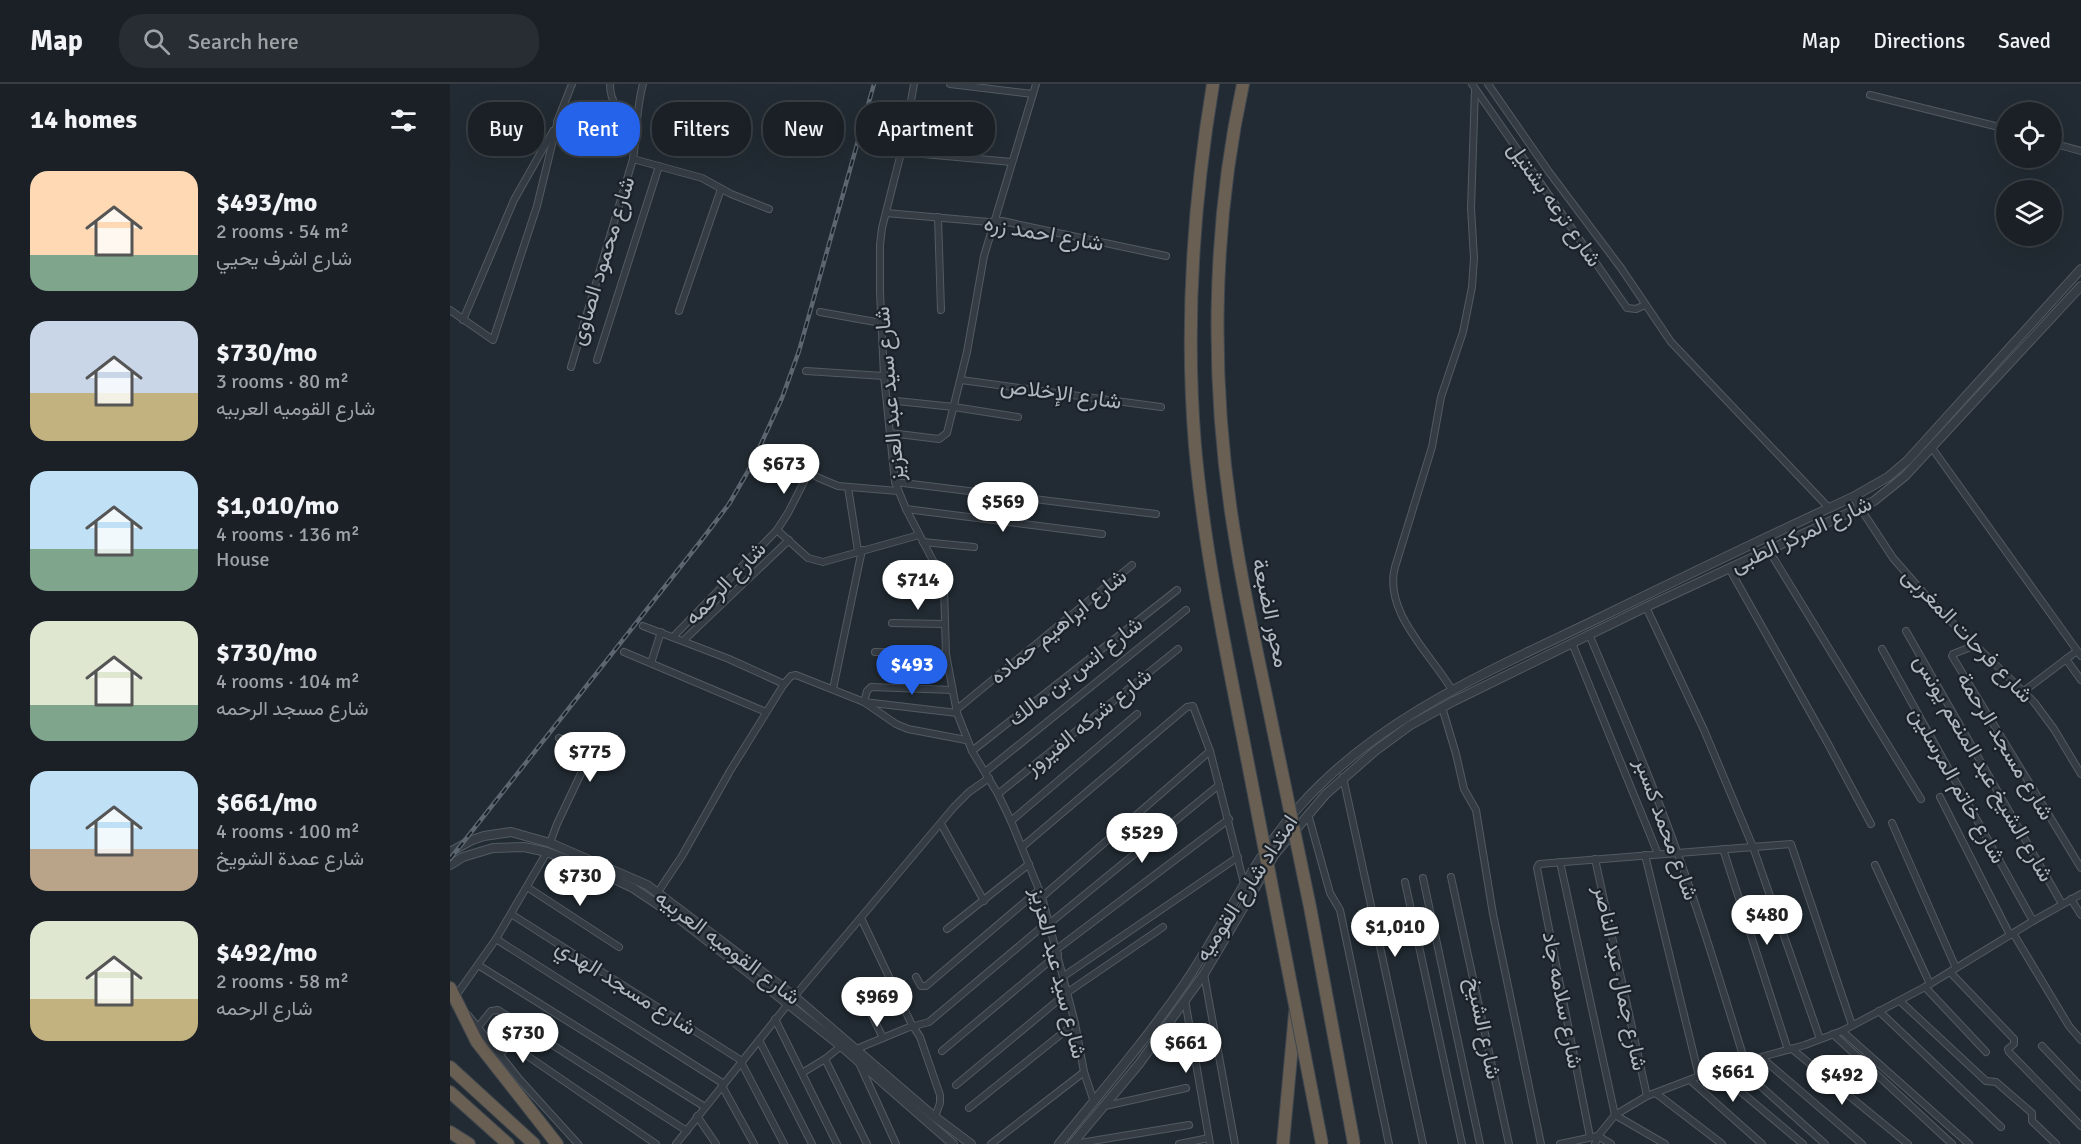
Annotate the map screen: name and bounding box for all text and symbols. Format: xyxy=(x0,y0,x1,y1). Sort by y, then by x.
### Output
search box xyxy=(119,14,539,68)
text: Map xyxy=(30,24,83,58)
icon: search xyxy=(140,25,173,58)
text: Search here xyxy=(188,28,299,55)
text: Map xyxy=(1802,28,1840,54)
text: Directions xyxy=(1873,28,1965,54)
text: Saved xyxy=(1998,28,2051,54)
chip: Buy xyxy=(468,102,544,156)
chip: Rent xyxy=(556,102,640,156)
chip: Filters xyxy=(652,102,751,156)
chip: New xyxy=(763,102,844,156)
chip: Apartment xyxy=(856,102,995,156)
map controls xyxy=(1996,102,2062,246)
button: locate xyxy=(1996,102,2062,168)
text: 14 homes xyxy=(30,104,137,136)
icon: filters xyxy=(387,104,420,137)
street label: شارع ترعه بشتيل xyxy=(1501,136,1608,272)
street label: شارع محمود الصاوى xyxy=(564,173,641,349)
button: layers xyxy=(1996,180,2062,246)
text: $493/mo xyxy=(216,187,317,219)
icon: home xyxy=(78,195,150,267)
street label: شارع احمد زره xyxy=(982,209,1106,258)
text: 2 rooms · 54 m² xyxy=(216,219,349,244)
text: شارع اشرف يحيي xyxy=(216,246,352,271)
street label: شارع سيد عبد العزيز xyxy=(868,305,911,483)
text: $730/mo xyxy=(216,337,317,369)
icon: home xyxy=(78,345,150,417)
text: 3 rooms · 80 m² xyxy=(216,369,349,394)
street label: شارع الإخلاص xyxy=(999,371,1123,416)
text: شارع القوميه العربيه xyxy=(216,396,375,421)
pin: $673 xyxy=(748,444,820,495)
text: $673 xyxy=(762,451,806,476)
pin: $569 xyxy=(967,482,1039,533)
text: $569 xyxy=(981,489,1025,514)
street label: شارع المركز الطبى xyxy=(1726,489,1876,579)
text: $1,010/mo xyxy=(216,490,339,522)
icon: home xyxy=(78,495,150,567)
text: 4 rooms · 136 m² xyxy=(216,522,360,547)
street label: شارع الرحمه xyxy=(678,535,772,631)
text: House xyxy=(216,547,270,572)
street label: محور الضبعة xyxy=(1246,556,1296,670)
pin: $714 xyxy=(882,560,954,611)
street label: شارع ابراهيم حماده xyxy=(984,562,1133,690)
street label: شارع فرحات المغربى xyxy=(1896,562,2040,709)
text: $714 xyxy=(896,567,940,592)
street label: شارع انس بن مالك xyxy=(1002,610,1148,733)
text: $730/mo xyxy=(216,637,317,669)
icon: home xyxy=(78,645,150,717)
pin: $493 xyxy=(876,645,948,696)
street label: شارع الشيخ عبد المنعم يونس xyxy=(1907,650,2060,887)
text: $493 xyxy=(890,652,934,677)
street label: شارع شركه الفيروز xyxy=(1018,662,1158,782)
street label: شارع مسجد الرحمة xyxy=(1950,667,2061,825)
text: 4 rooms · 104 m² xyxy=(216,669,360,694)
text: شارع مسجد الرحمه xyxy=(216,696,369,721)
street label: شارع خاتم المرسلين xyxy=(1903,702,2012,869)
pin: $775 xyxy=(554,732,626,783)
text: $775 xyxy=(568,739,612,764)
street label: شارع محمد كسبر xyxy=(1627,753,1705,904)
text: $661/mo xyxy=(216,787,317,819)
icon: home xyxy=(78,795,150,867)
street label: امتداد شارع القوميه xyxy=(1189,810,1304,967)
pin: $529 xyxy=(1106,813,1178,864)
text: 4 rooms · 100 m² xyxy=(216,819,360,844)
text: $529 xyxy=(1120,820,1164,845)
text: شارع عمدة الشويخ xyxy=(216,846,364,871)
pin: $730 xyxy=(544,856,616,907)
text: $730 xyxy=(558,863,602,888)
street label: شارع جمال عبد الناصر xyxy=(1587,882,1654,1073)
street label: شارع القوميه العربيه xyxy=(649,884,806,1011)
street label: شارع سيد عبد العزيز xyxy=(1023,884,1093,1062)
pin: $480 xyxy=(1731,895,1803,946)
text: $480 xyxy=(1745,902,1789,927)
pin: $1,010 xyxy=(1346,907,1444,958)
text: $1,010 xyxy=(1365,914,1425,939)
street label: شارع سلامه جاد xyxy=(1536,929,1589,1071)
street label: شارع مسجد الهدي xyxy=(548,933,701,1045)
text: $492/mo xyxy=(216,937,317,969)
icon: home xyxy=(78,945,150,1017)
text: 2 rooms · 58 m² xyxy=(216,969,349,994)
street label: شارع الشيخ xyxy=(1459,975,1508,1082)
pin: $969 xyxy=(841,977,913,1028)
text: $969 xyxy=(855,984,899,1009)
text: شارع الرحمه xyxy=(216,996,312,1021)
pin: $730 xyxy=(487,1013,559,1064)
text: $730 xyxy=(501,1020,545,1045)
pin: $661 xyxy=(1150,1023,1222,1074)
text: $661 xyxy=(1164,1030,1208,1055)
pin: $661 xyxy=(1697,1052,1769,1103)
pin: $492 xyxy=(1806,1055,1878,1106)
text: $661 xyxy=(1711,1059,1755,1084)
text: $492 xyxy=(1820,1062,1864,1087)

